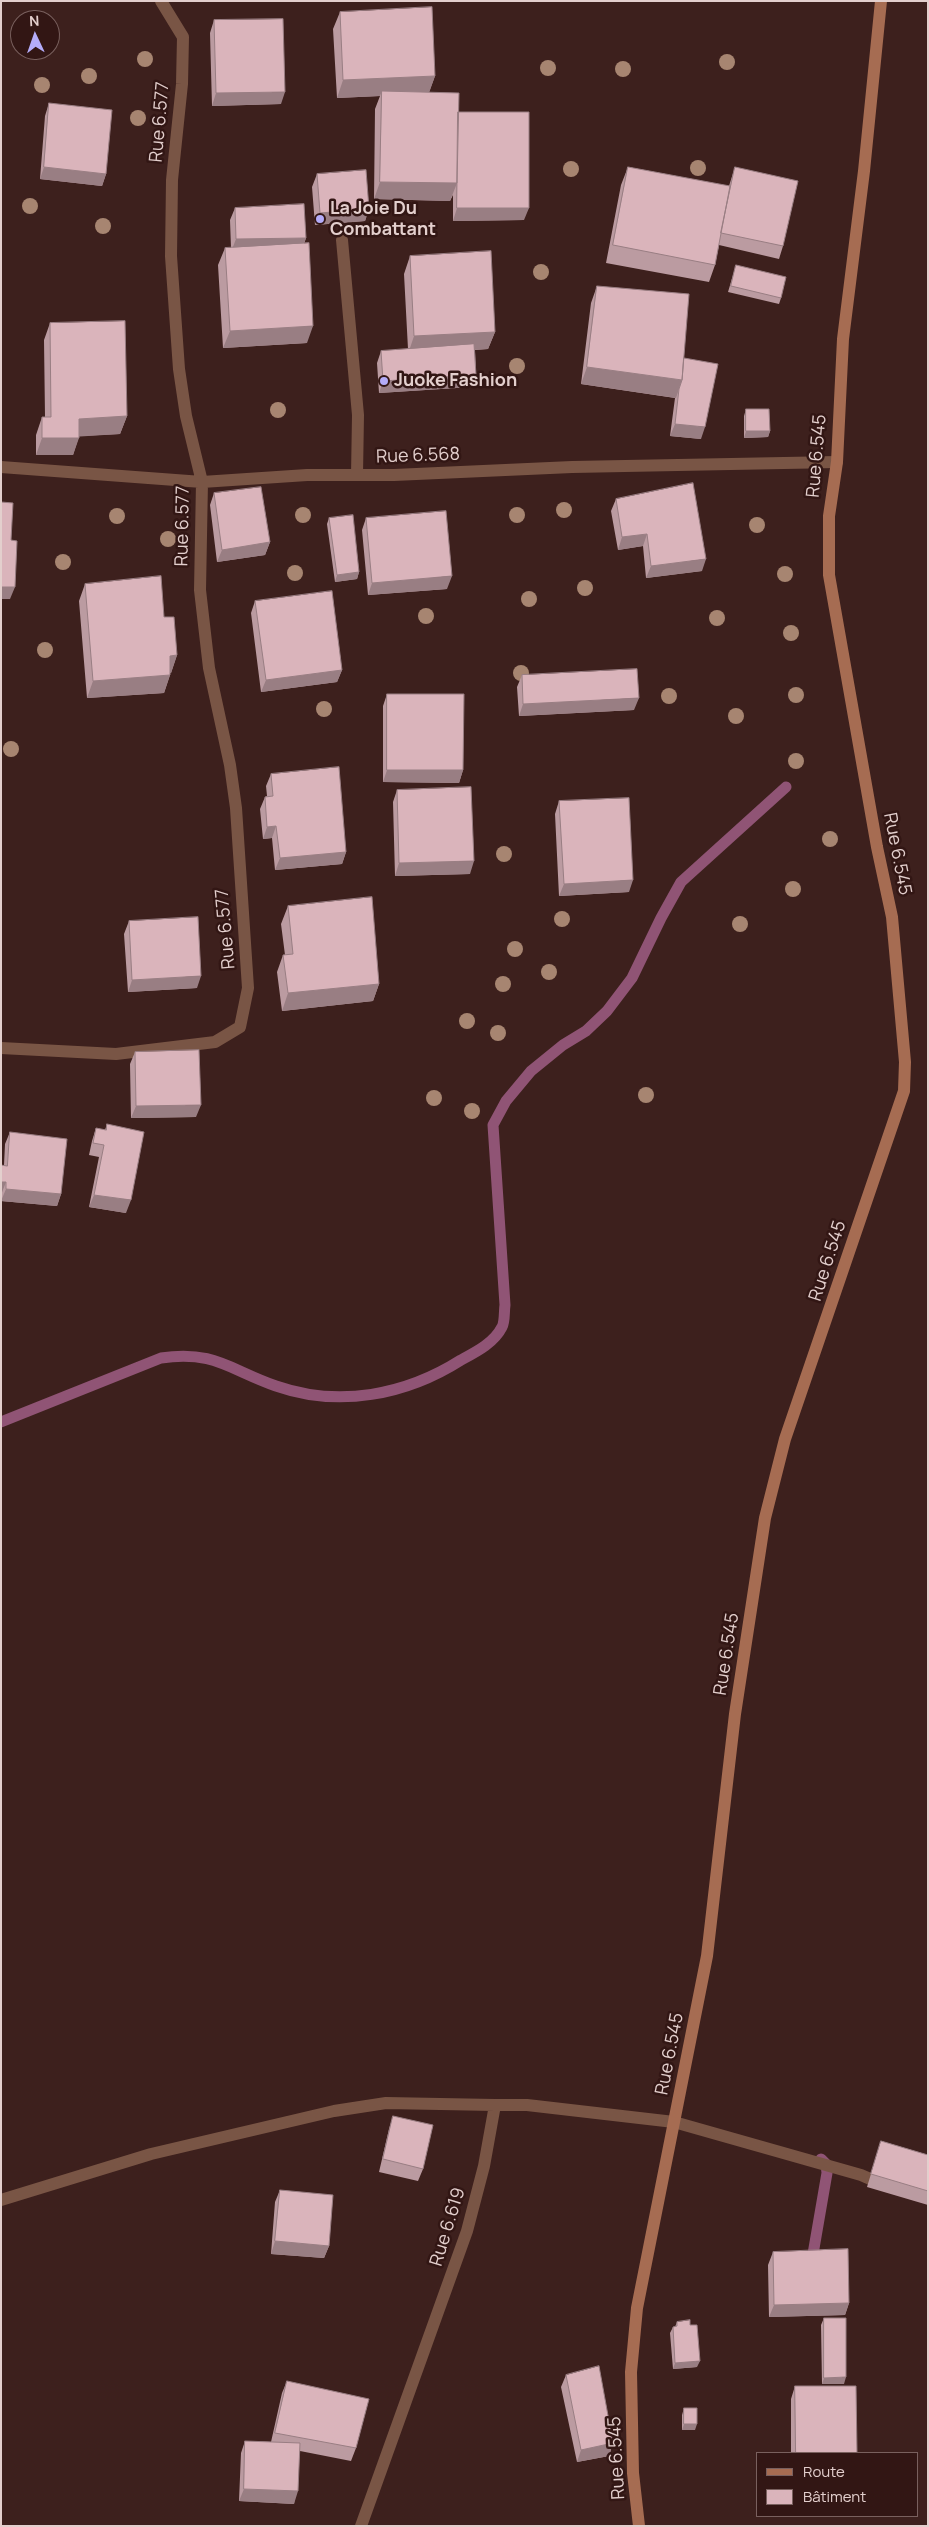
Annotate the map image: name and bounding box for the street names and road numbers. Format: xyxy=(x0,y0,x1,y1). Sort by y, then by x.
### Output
street label: Rue 6.577 xyxy=(146,81,174,163)
street label: Rue 6.545 xyxy=(803,414,831,498)
street label: Rue 6.568 xyxy=(376,444,460,468)
street label: Rue 6.577 xyxy=(171,485,195,567)
street label: Rue 6.545 xyxy=(878,811,916,897)
street label: Rue 6.577 xyxy=(212,888,240,970)
street label: Rue 6.545 xyxy=(805,1218,851,1304)
street label: Rue 6.545 xyxy=(710,1611,744,1697)
street label: Rue 6.545 xyxy=(651,2011,689,2097)
street label: Rue 6.619 xyxy=(426,2185,470,2269)
street label: Rue 6.545 xyxy=(604,2416,630,2500)

